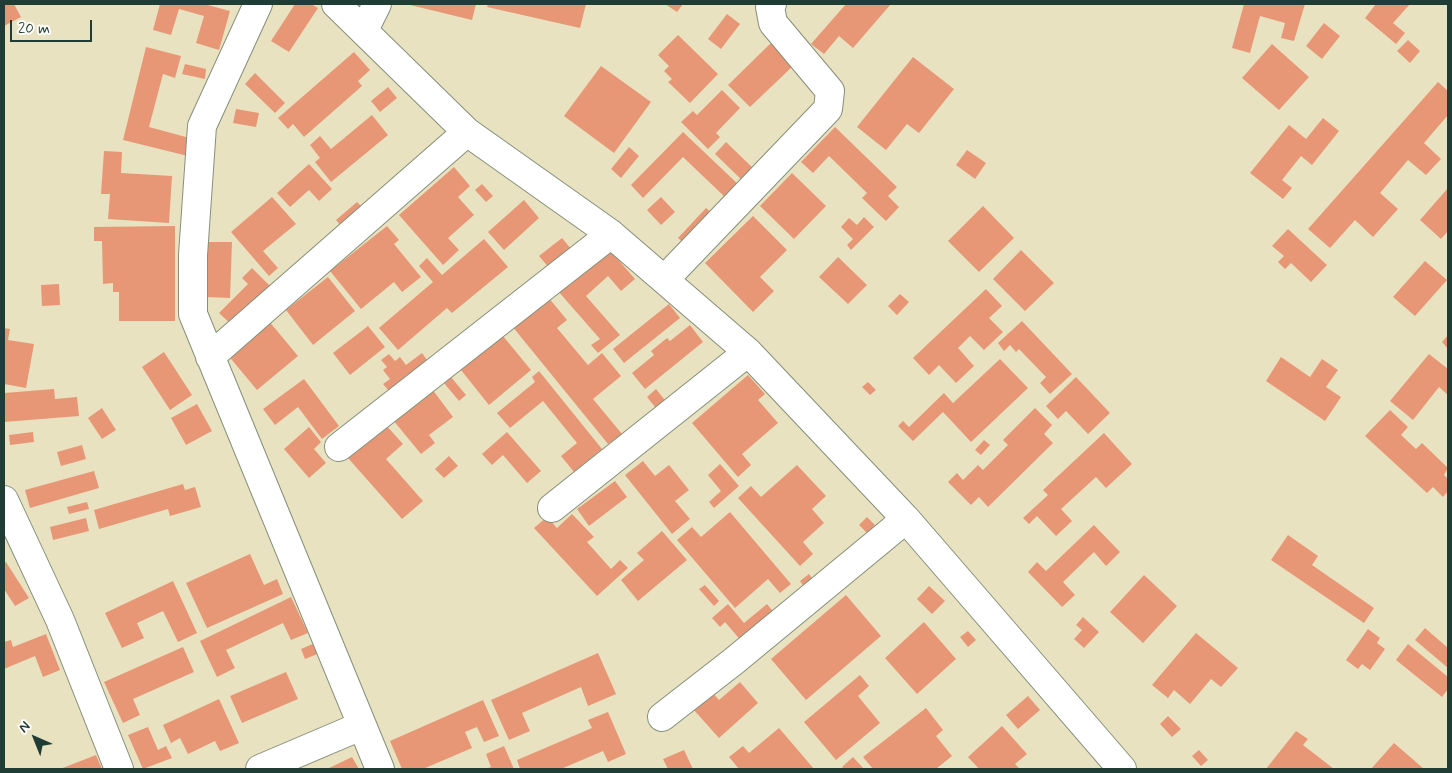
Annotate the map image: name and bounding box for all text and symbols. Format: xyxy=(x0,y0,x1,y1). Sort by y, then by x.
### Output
scale bar xyxy=(12,10,95,42)
text: 20 m xyxy=(18,19,50,39)
north arrow xyxy=(10,713,60,763)
text: N xyxy=(15,718,34,737)

